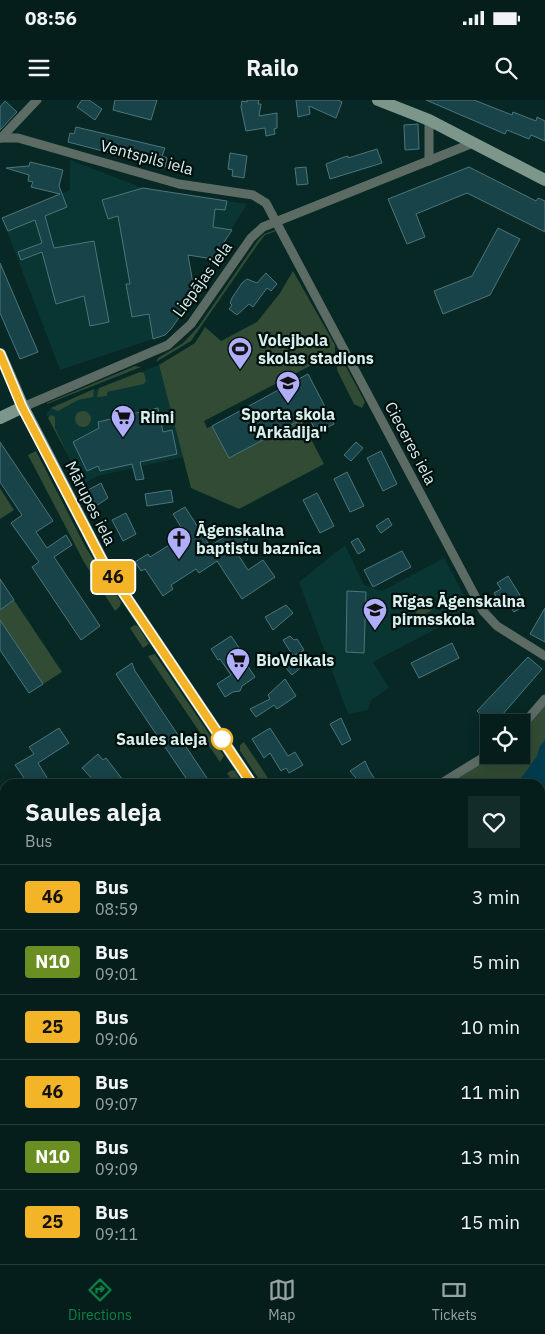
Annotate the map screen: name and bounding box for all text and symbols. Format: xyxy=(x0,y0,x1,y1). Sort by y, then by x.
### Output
text: 08:56 xyxy=(25,6,77,30)
text: Railo xyxy=(246,53,299,82)
icon: menu xyxy=(25,54,53,82)
icon: search xyxy=(492,54,520,82)
street label: Ventspils iela xyxy=(98,135,196,179)
street label: Liepājas iela xyxy=(168,237,236,321)
place label: Volejbola skolas stadions xyxy=(258,330,374,368)
sports icon: Volejbola skolas stadions xyxy=(227,336,253,370)
school or university icon: Sporta skola "Arkādija" xyxy=(275,370,301,404)
street label: Cieceres iela xyxy=(381,398,441,488)
supermarket icon: Rimi xyxy=(110,404,136,438)
place label: Sporta skola "Arkādija" xyxy=(241,404,335,442)
place label: Rimi xyxy=(140,407,174,427)
street label: Mārupes iela xyxy=(61,458,121,549)
place label: Āgenskalna baptistu baznīca xyxy=(196,520,321,558)
church icon: Āgenskalna baptistu baznīca xyxy=(166,526,192,560)
line badge: 46 xyxy=(90,561,136,593)
text: 46 xyxy=(102,565,124,588)
place label: Rīgas Āgenskalna pirmsskola xyxy=(392,591,525,629)
school or university icon: Rīgas Āgenskalna pirmsskola xyxy=(362,597,388,631)
supermarket icon: BioVeikals xyxy=(225,647,251,681)
place label: BioVeikals xyxy=(256,650,334,670)
map controls xyxy=(480,714,530,764)
button: locate xyxy=(480,714,530,764)
marker: Saules aleja xyxy=(211,728,233,750)
place label: Saules aleja xyxy=(116,729,207,749)
text: Saules aleja xyxy=(25,796,161,828)
button: heart xyxy=(468,796,520,848)
text: Bus xyxy=(25,831,52,851)
text: Bus xyxy=(95,875,129,899)
text: 46 xyxy=(42,885,63,908)
text: 3 min xyxy=(472,885,520,909)
text: 08:59 xyxy=(95,899,138,919)
text: Bus xyxy=(95,940,129,964)
text: N10 xyxy=(35,950,70,973)
text: 5 min xyxy=(472,950,520,974)
text: 09:01 xyxy=(95,964,138,984)
text: Bus xyxy=(95,1005,129,1029)
text: 25 xyxy=(42,1015,63,1038)
text: 10 min xyxy=(461,1015,520,1039)
text: 09:06 xyxy=(95,1029,138,1049)
text: Bus xyxy=(95,1070,129,1094)
text: 46 xyxy=(42,1080,63,1103)
text: 11 min xyxy=(461,1080,520,1104)
text: 09:07 xyxy=(95,1094,138,1114)
text: Bus xyxy=(95,1135,129,1159)
text: N10 xyxy=(35,1145,70,1168)
text: 13 min xyxy=(461,1145,520,1169)
text: 09:09 xyxy=(95,1159,138,1179)
text: Bus xyxy=(95,1200,129,1224)
text: 25 xyxy=(42,1210,63,1233)
text: 15 min xyxy=(461,1210,520,1234)
text: 09:11 xyxy=(95,1224,138,1244)
tab: Directions xyxy=(68,1276,132,1324)
tab: Map xyxy=(268,1276,296,1324)
tab: Tickets xyxy=(432,1276,477,1324)

